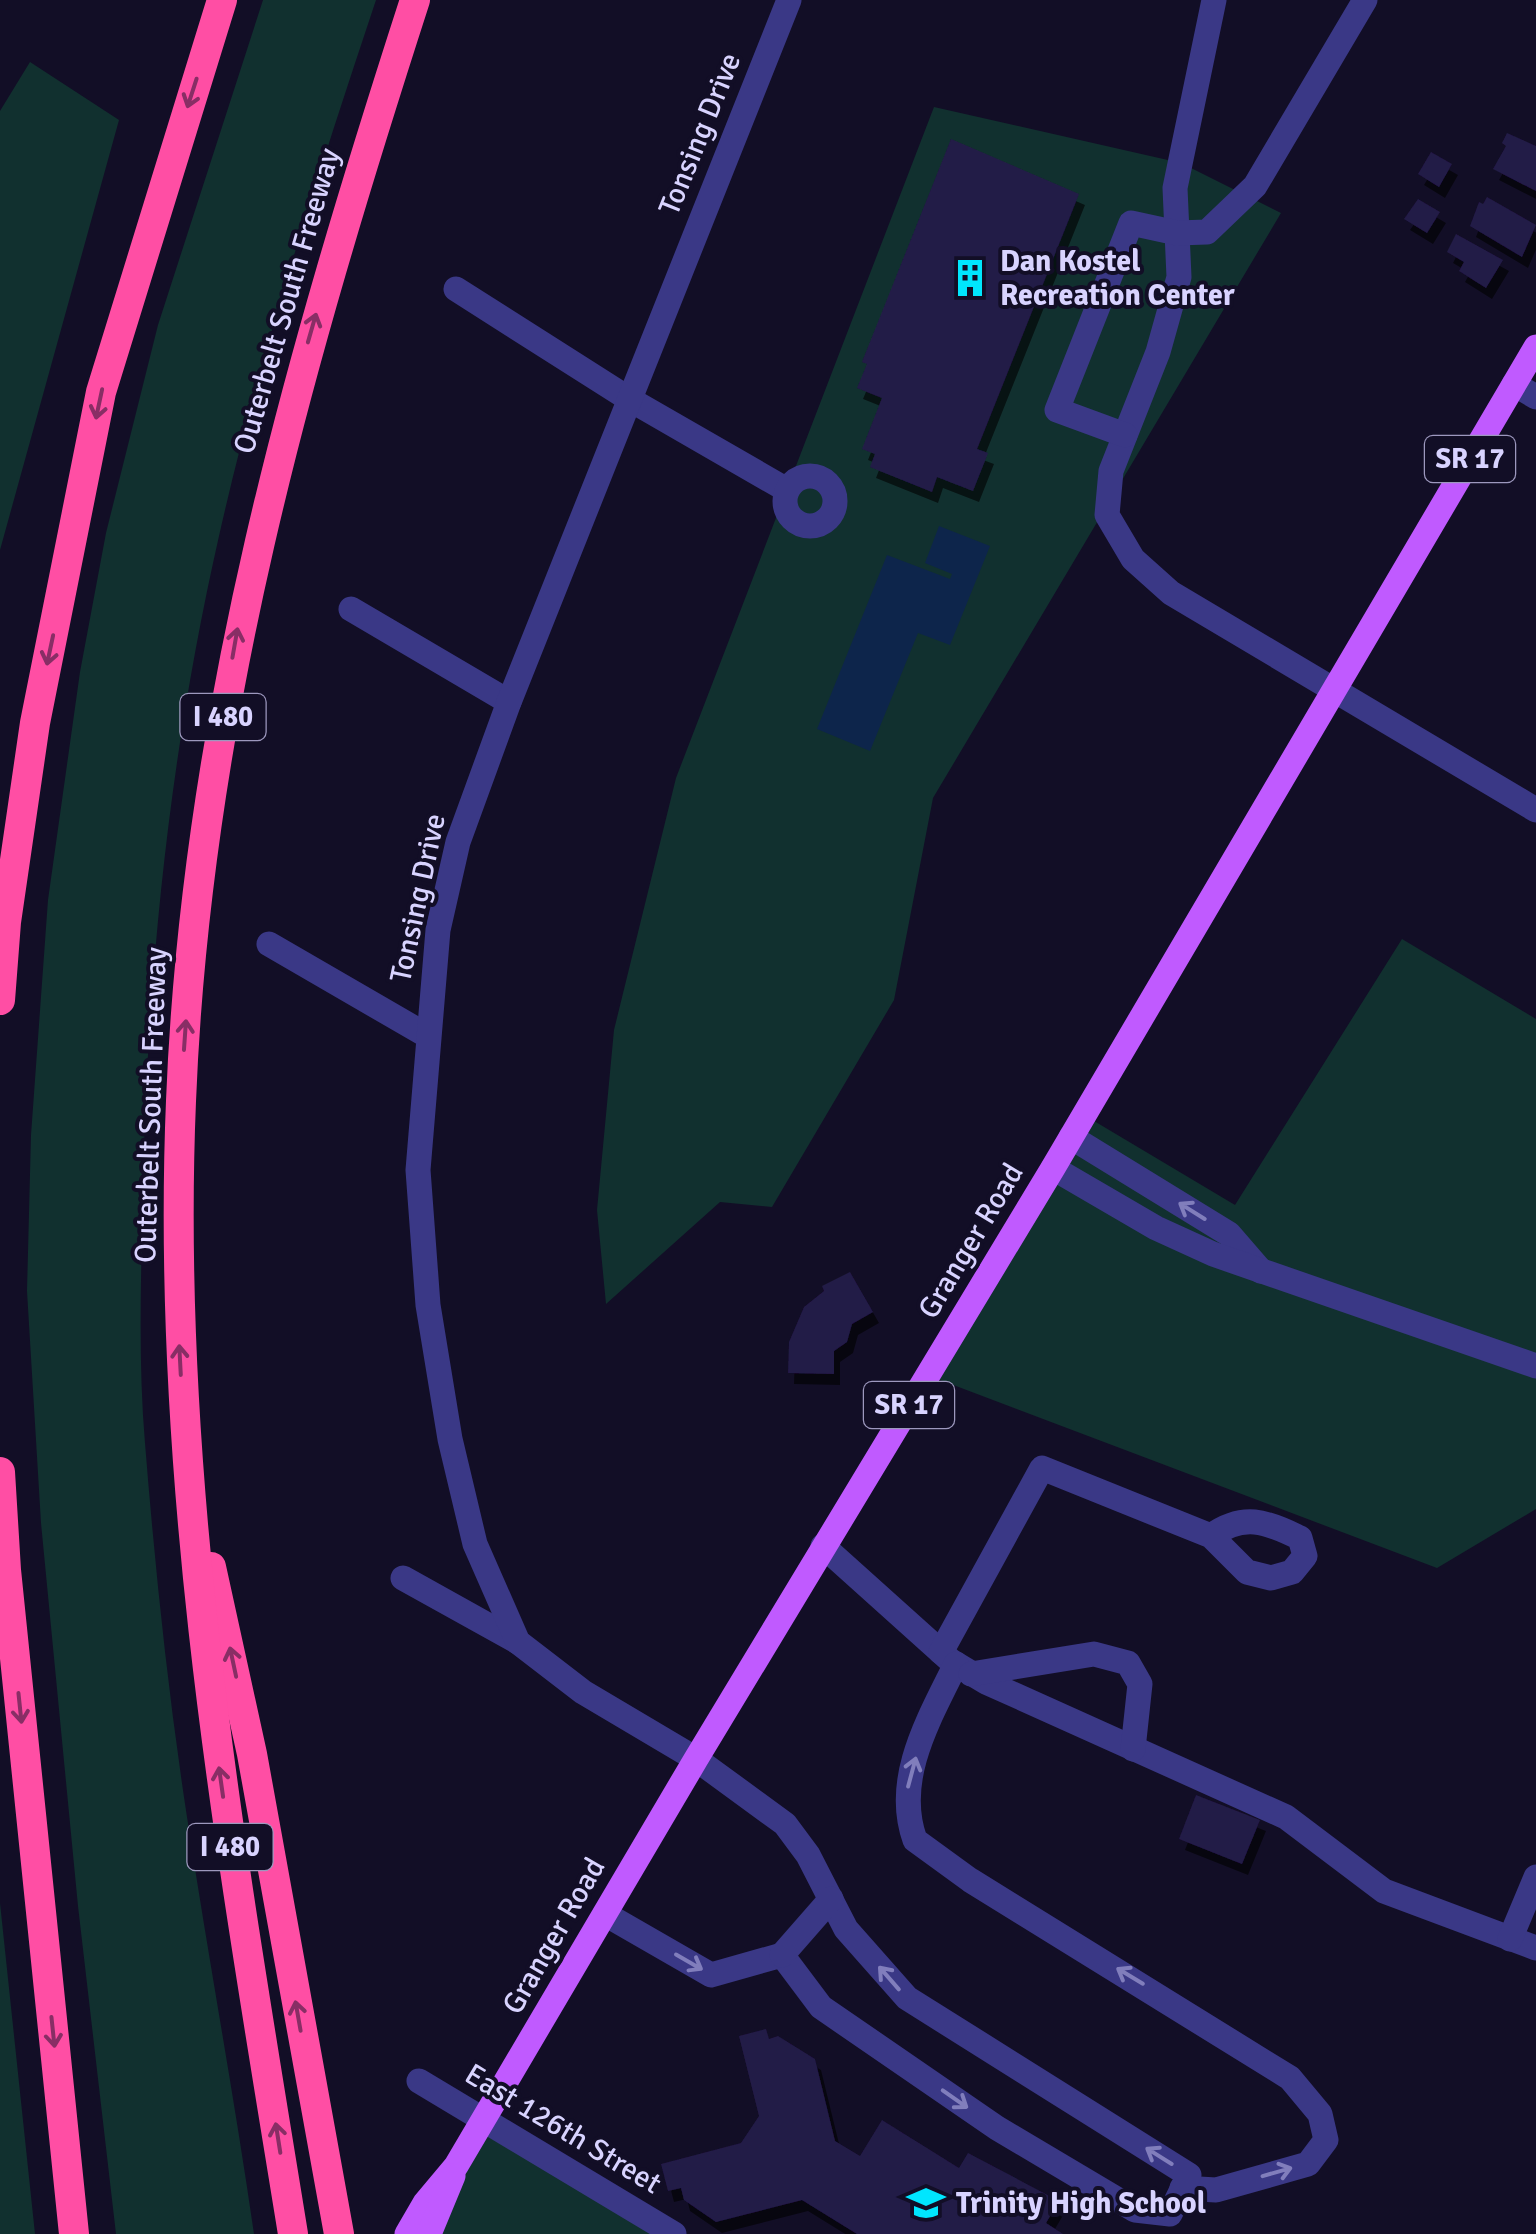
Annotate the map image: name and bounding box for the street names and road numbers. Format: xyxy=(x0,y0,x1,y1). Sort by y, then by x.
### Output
street label: Tonsing Drive xyxy=(651,48,749,220)
street label: Outerbelt South Freeway xyxy=(226,144,348,458)
road number: SR 17 xyxy=(1425,436,1515,482)
road number: I 480 xyxy=(180,694,266,740)
street label: Tonsing Drive xyxy=(382,810,454,986)
street label: Outerbelt South Freeway xyxy=(127,946,175,1264)
street label: Granger Road xyxy=(910,1157,1032,1325)
road number: SR 17 xyxy=(864,1382,954,1428)
road number: I 480 xyxy=(188,1824,272,1870)
street label: Granger Road xyxy=(494,1851,614,2021)
street label: East 126th Street xyxy=(458,2056,668,2202)

